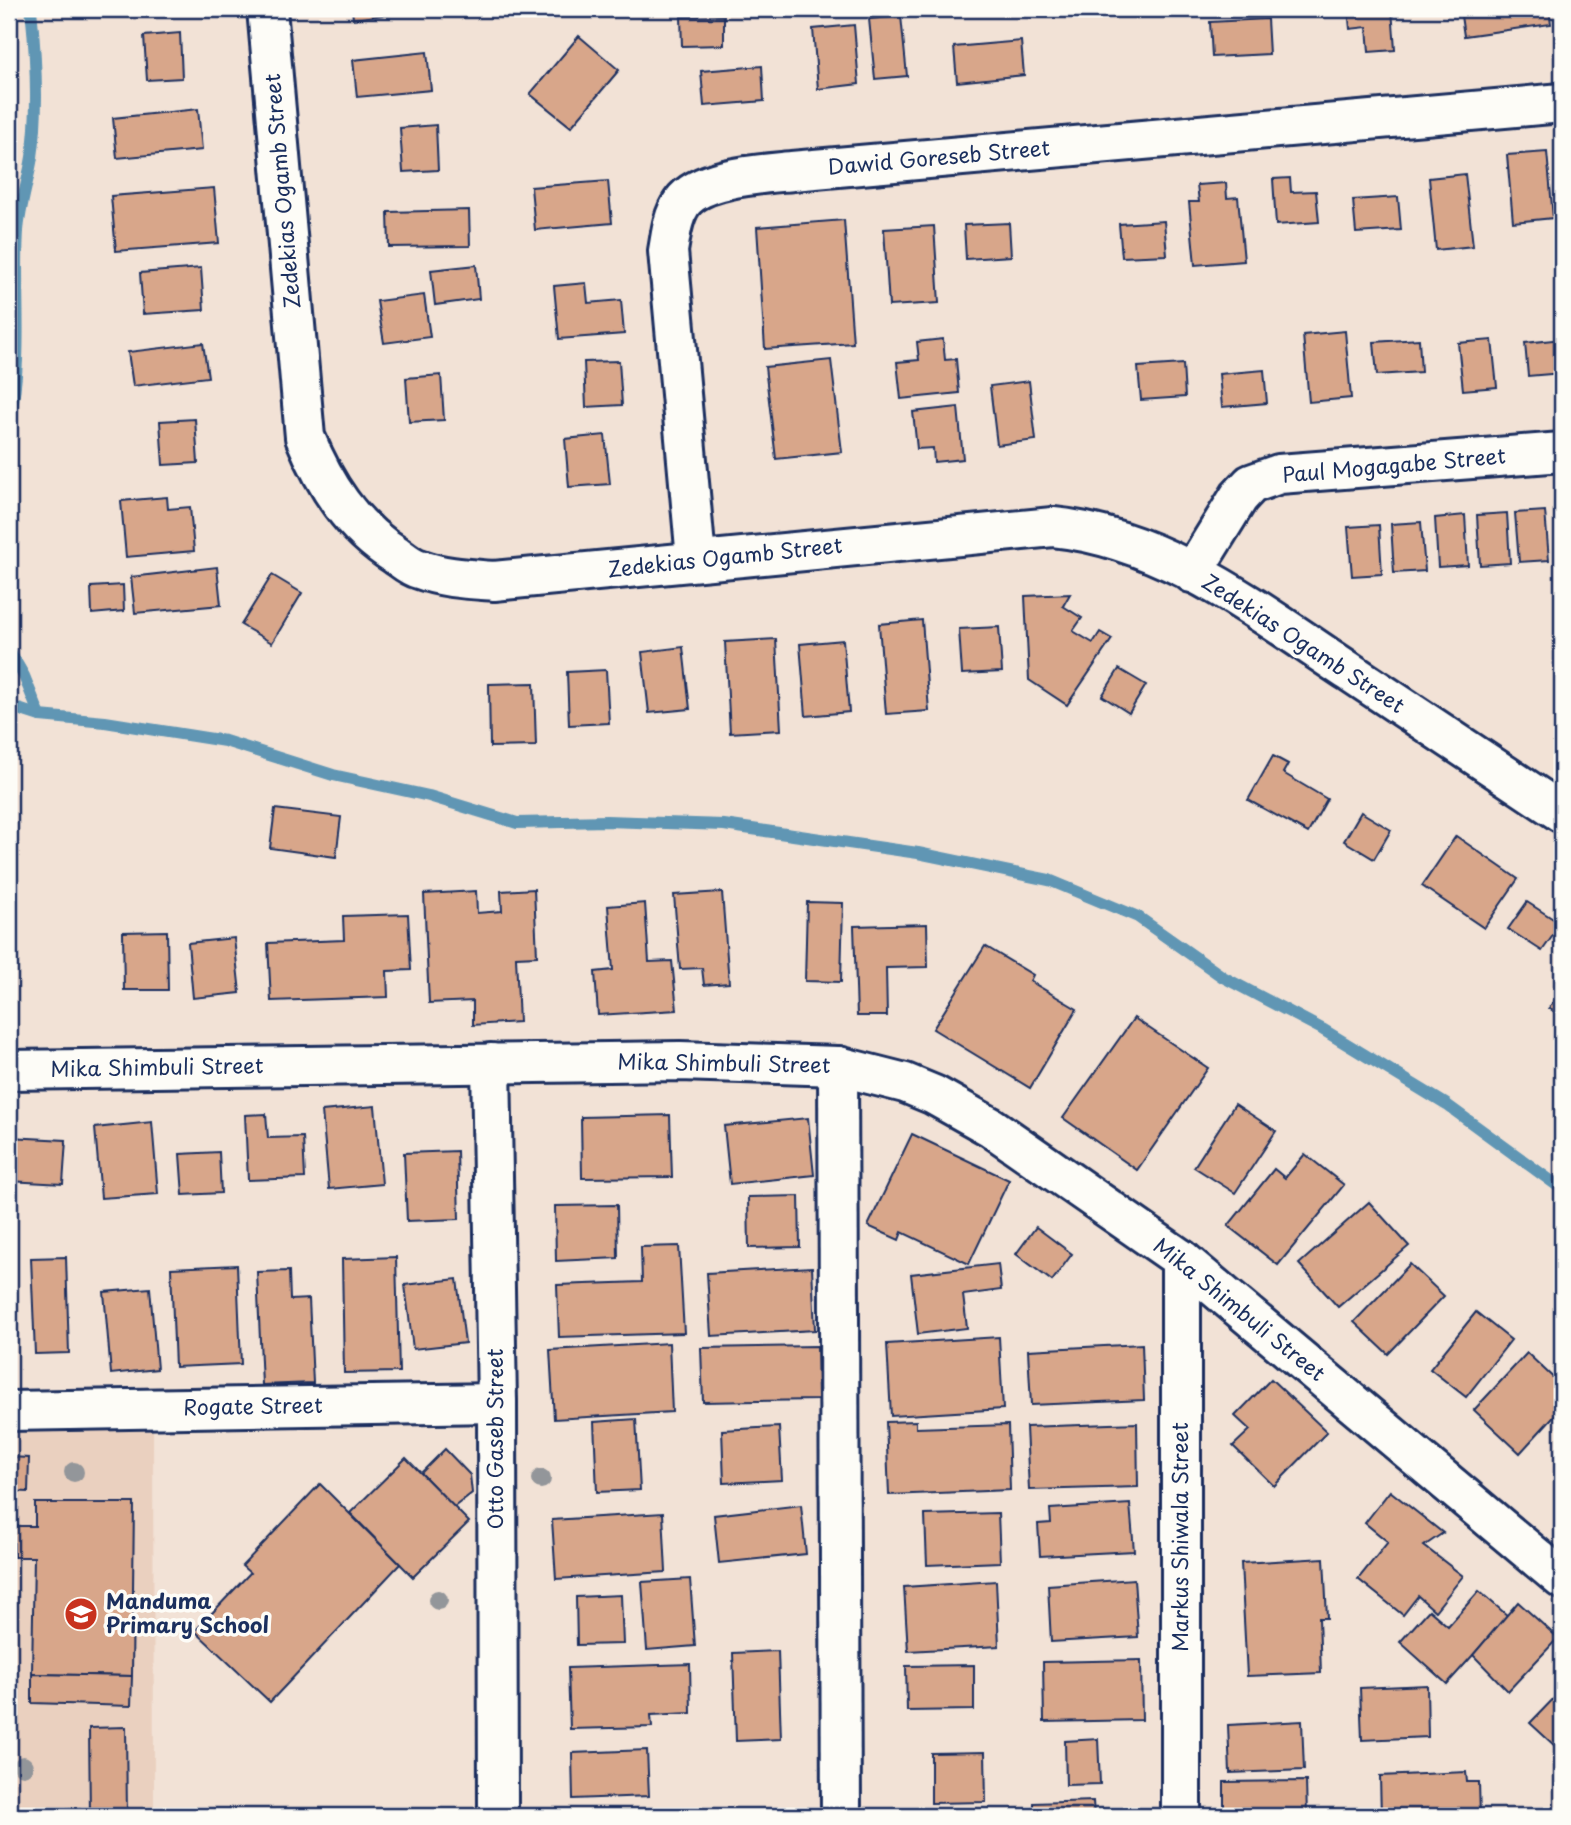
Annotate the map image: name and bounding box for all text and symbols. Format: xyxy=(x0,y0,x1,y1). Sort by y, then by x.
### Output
street label: Zedekias Ogamb Street xyxy=(255,72,307,310)
street label: Dawid Goreseb Street xyxy=(826,130,1051,182)
street label: Paul Mogagabe Street xyxy=(1281,438,1507,490)
street label: Zedekias Ogamb Street xyxy=(606,528,844,584)
street label: Zedekias Ogamb Street xyxy=(1196,565,1412,720)
street label: Mika Shimbuli Street xyxy=(617,1044,831,1080)
street label: Mika Shimbuli Street xyxy=(50,1048,264,1084)
street label: Mika Shimbuli Street xyxy=(1147,1229,1333,1388)
street label: Otto Gaseb Street xyxy=(478,1349,510,1529)
street label: Rogate Street xyxy=(183,1388,323,1422)
street label: Markus Shiwala Street xyxy=(1163,1422,1195,1652)
place label: Manduma Primary School xyxy=(106,1584,269,1640)
school or university icon: Manduma Primary School xyxy=(62,1595,100,1633)

